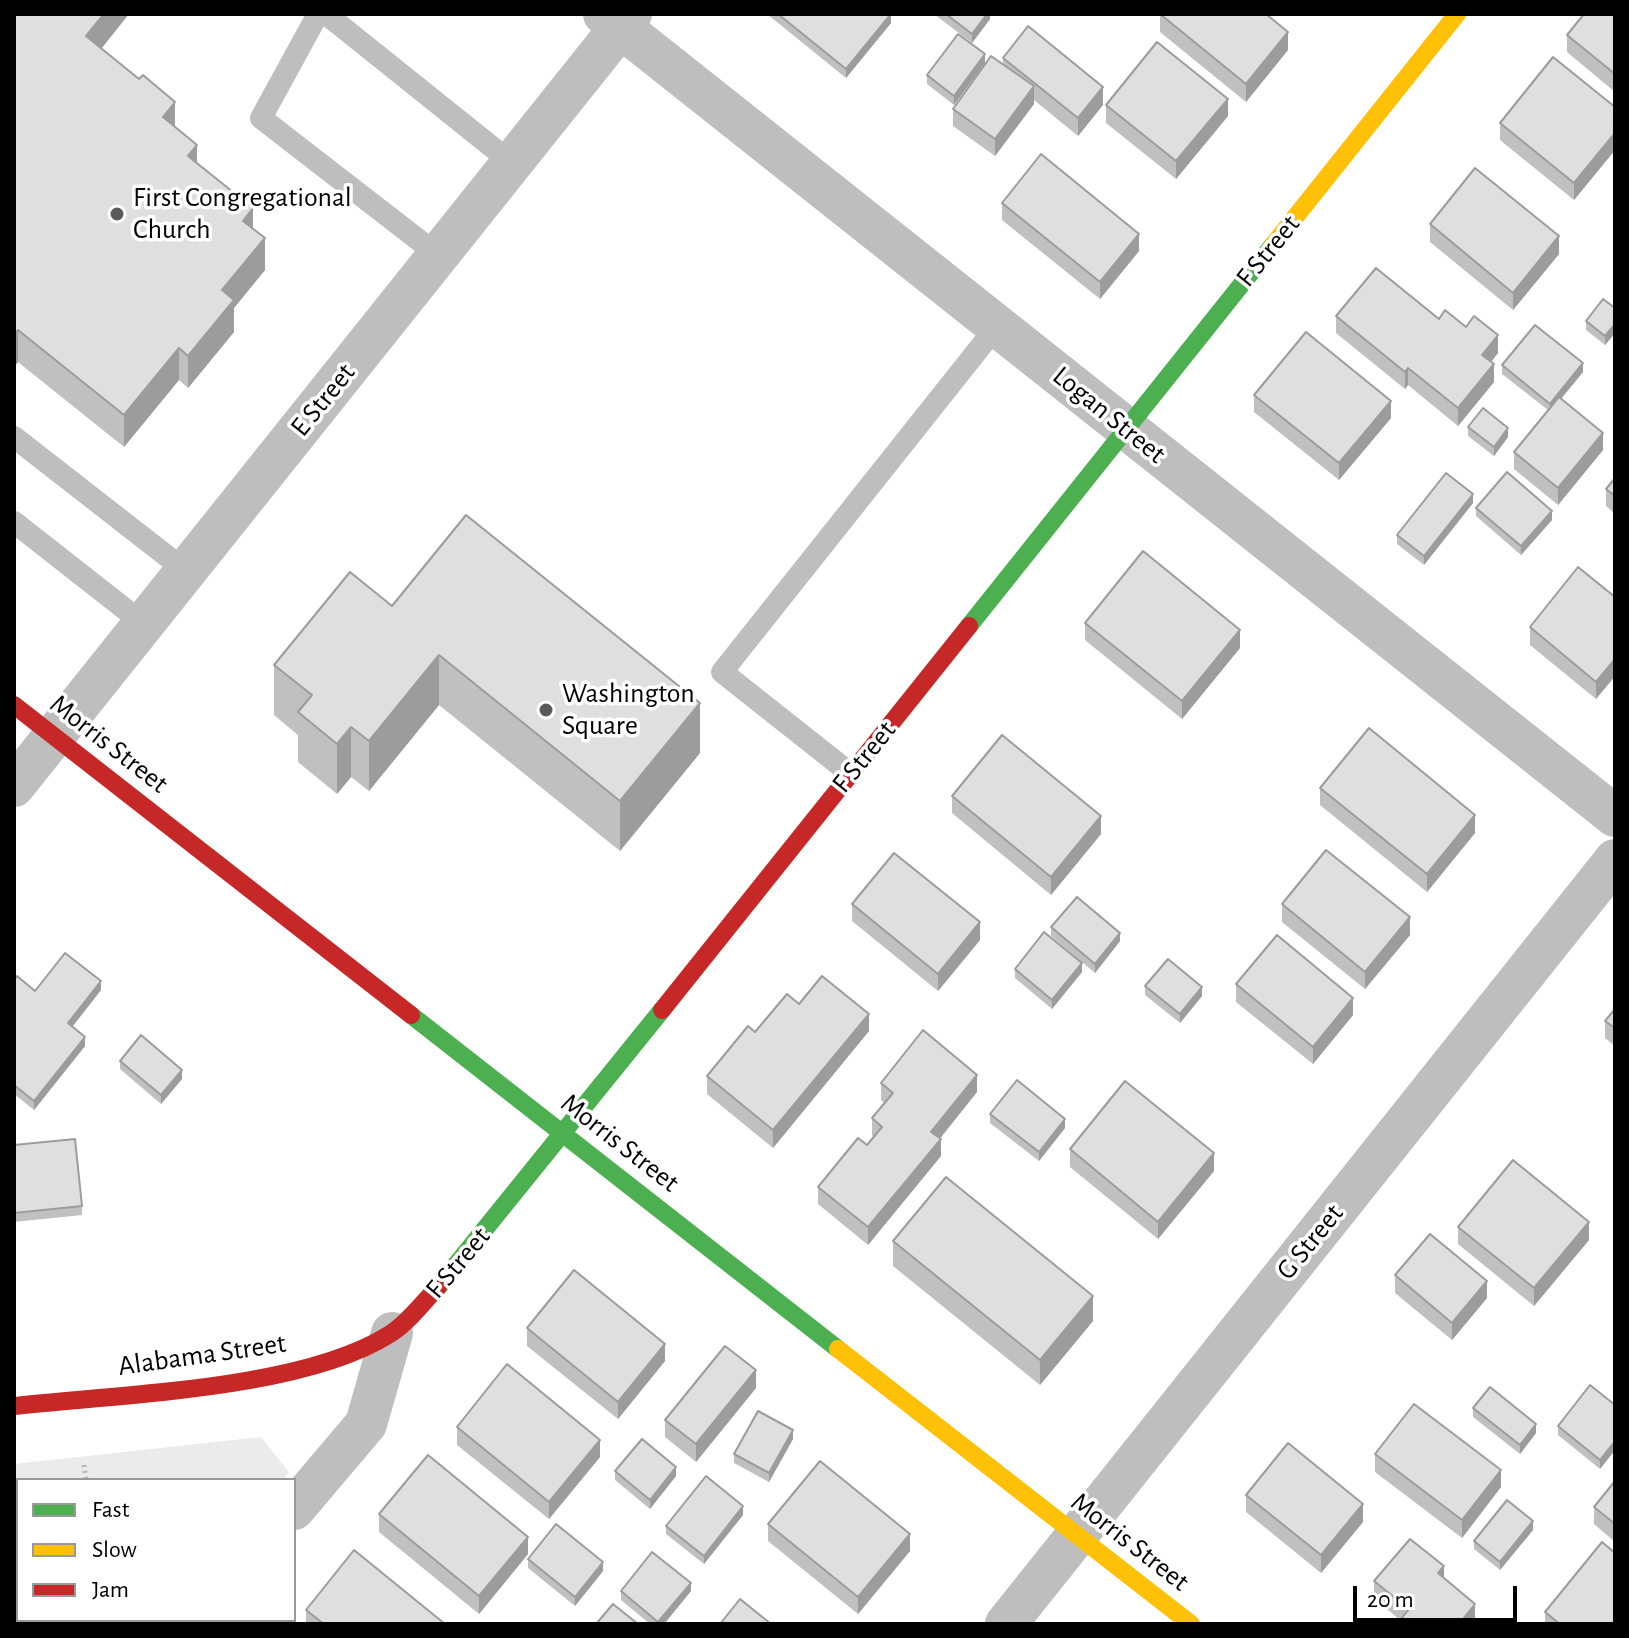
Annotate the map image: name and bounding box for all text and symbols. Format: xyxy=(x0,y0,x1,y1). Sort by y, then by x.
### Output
place label: First Congregational Church xyxy=(133,181,352,247)
marker: First Congregational Church xyxy=(108,205,126,223)
street label: F Street xyxy=(1229,208,1307,294)
street label: E Street xyxy=(284,357,362,443)
street label: Logan Street xyxy=(1046,359,1172,471)
place label: Washington Square xyxy=(562,677,695,743)
street label: Morris Street xyxy=(43,687,175,801)
marker: Washington Square xyxy=(537,701,555,719)
street label: F Street xyxy=(825,714,903,800)
street label: Morris Street xyxy=(554,1086,686,1200)
street label: G Street xyxy=(1269,1197,1351,1287)
street label: F Street xyxy=(419,1221,497,1305)
street label: Alabama Street xyxy=(116,1327,288,1383)
legend xyxy=(16,1478,296,1622)
street label: Morris Street xyxy=(1064,1485,1196,1599)
text: Fast xyxy=(92,1498,129,1522)
text: Slow xyxy=(92,1538,137,1562)
scale bar xyxy=(1357,1570,1521,1620)
text: Jam xyxy=(92,1578,129,1602)
text: 20 m xyxy=(1367,1588,1414,1612)

